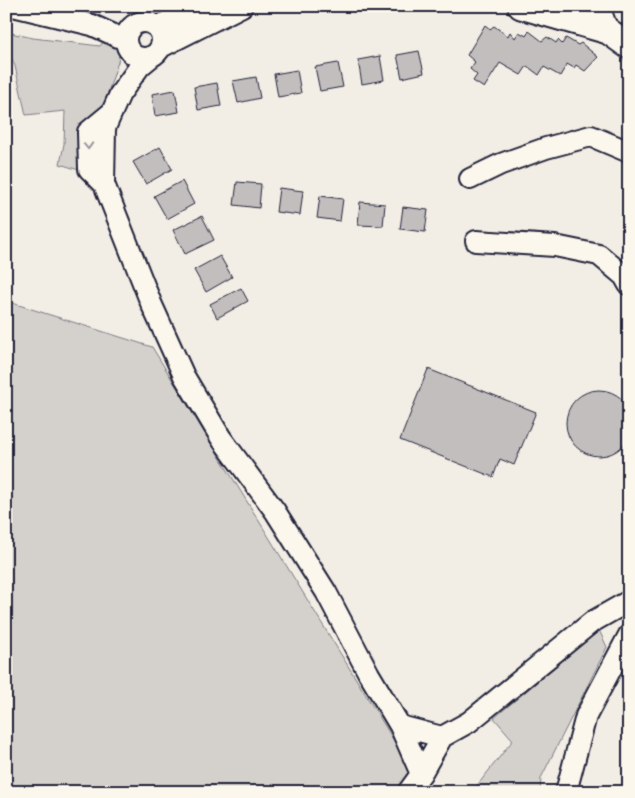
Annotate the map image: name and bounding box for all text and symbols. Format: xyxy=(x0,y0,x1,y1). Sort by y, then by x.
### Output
one-way arrow xyxy=(83,142,93,150)

